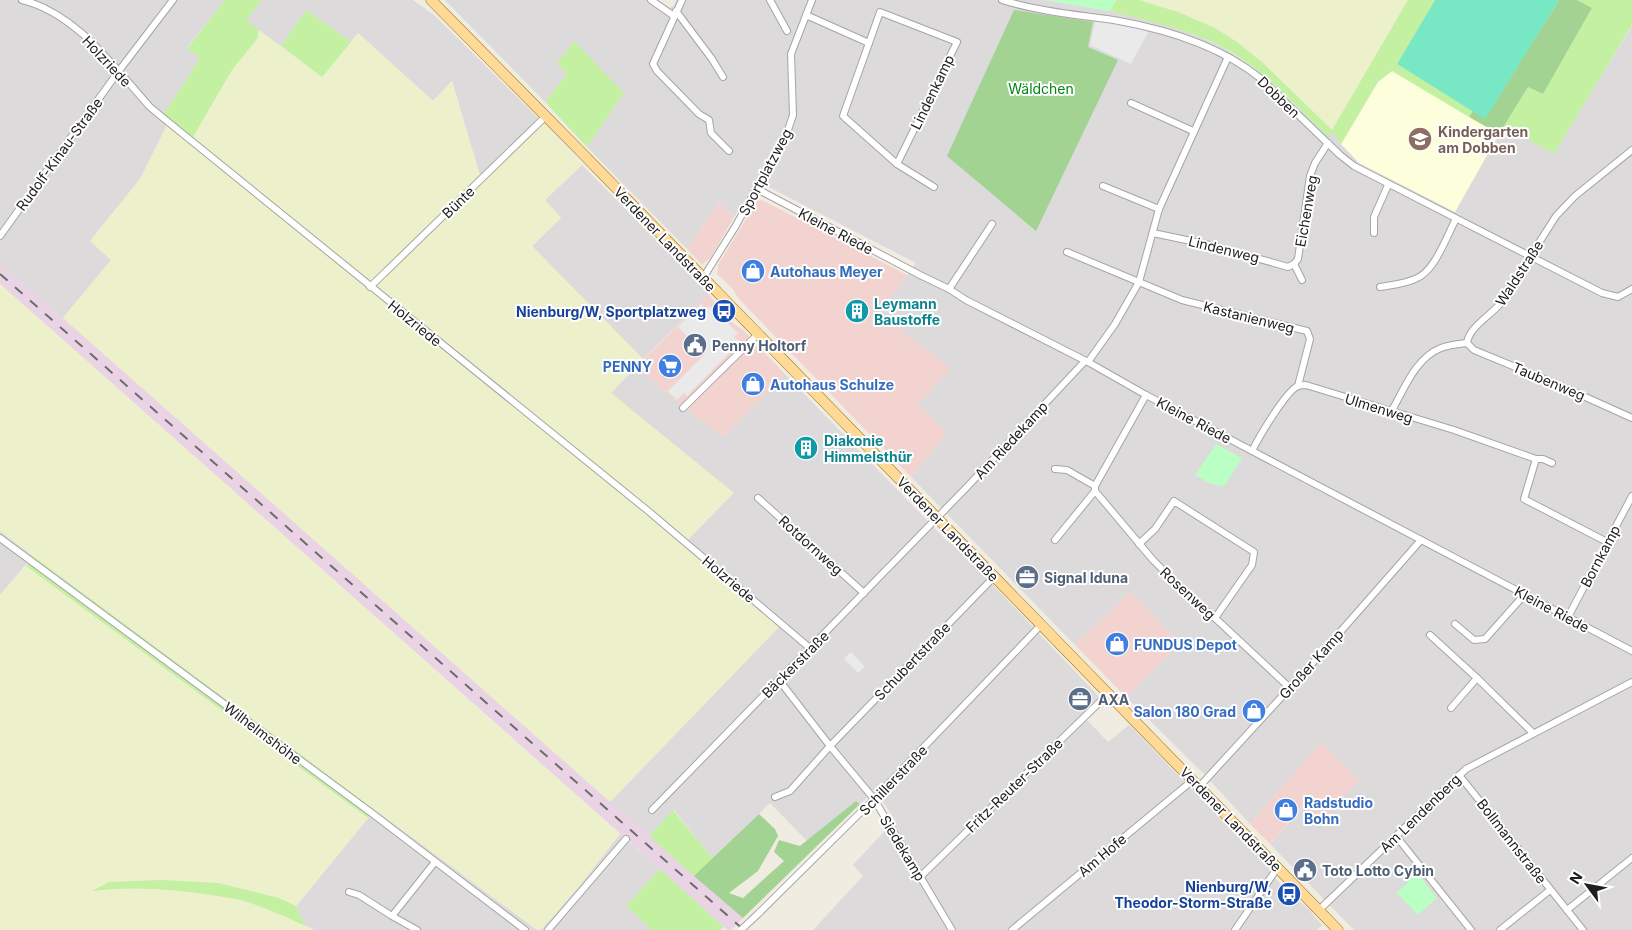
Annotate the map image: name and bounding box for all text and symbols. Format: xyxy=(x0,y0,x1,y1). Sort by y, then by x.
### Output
street label: Holzriede xyxy=(79,32,135,90)
street label: Lindenkamp xyxy=(907,52,957,132)
street label: Dobben xyxy=(1254,73,1304,121)
park label: Wäldchen xyxy=(1008,80,1074,97)
street label: Rudolf-Kinau-Straße xyxy=(12,94,106,214)
place label: Kindergarten am Dobben xyxy=(1438,123,1528,156)
street label: Sportplatzweg xyxy=(735,126,795,218)
school or university icon: Kindergarten am Dobben xyxy=(1407,126,1433,152)
street label: Eichenweg xyxy=(1291,174,1321,248)
street label: Bünte xyxy=(438,183,478,221)
street label: Verdener Landstraße xyxy=(611,183,719,295)
street label: Kleine Riede xyxy=(796,204,876,258)
street label: Lindenweg xyxy=(1187,232,1261,266)
street label: Waldstraße xyxy=(1491,237,1547,309)
shop icon: Autohaus Meyer xyxy=(740,258,766,284)
place label: Autohaus Meyer xyxy=(770,263,883,280)
place label: Leymann Baustoffe xyxy=(874,295,940,328)
street label: Holzriede xyxy=(385,296,445,350)
street label: Kastanienweg xyxy=(1202,297,1296,337)
bus stop icon: Nienburg/W, Sportplatzweg xyxy=(711,298,737,324)
building icon: Leymann Baustoffe xyxy=(844,298,870,324)
place label: Nienburg/W, Sportplatzweg xyxy=(516,303,706,320)
public building icon: Penny Holtorf xyxy=(682,332,708,358)
place label: Penny Holtorf xyxy=(712,337,807,354)
supermarket icon: PENNY xyxy=(657,353,683,379)
place label: PENNY xyxy=(603,358,652,375)
street label: Taubenweg xyxy=(1510,358,1588,404)
shop icon: Autohaus Schulze xyxy=(740,371,766,397)
place label: Autohaus Schulze xyxy=(770,376,894,393)
street label: Ulmenweg xyxy=(1343,390,1415,426)
street label: Kleine Riede xyxy=(1154,393,1234,447)
street label: Am Riedekamp xyxy=(971,398,1051,482)
place label: Diakonie Himmelsthür xyxy=(824,432,912,465)
building icon: Diakonie Himmelsthür xyxy=(793,435,819,461)
street label: Verdener Landstraße xyxy=(894,473,1002,585)
street label: Rotdornweg xyxy=(775,512,847,578)
street label: Bornkamp xyxy=(1577,522,1623,590)
street label: Holzriede xyxy=(699,552,759,606)
street label: Rosenweg xyxy=(1157,563,1219,623)
office icon: Signal Iduna xyxy=(1014,564,1040,590)
place label: Signal Iduna xyxy=(1044,569,1128,586)
street label: Kleine Riede xyxy=(1512,582,1592,636)
street label: Schubertstraße xyxy=(870,618,954,704)
street label: Großer Kamp xyxy=(1275,626,1347,702)
street label: Bäckerstraße xyxy=(758,627,832,701)
shop icon: FUNDUS Depot xyxy=(1104,631,1130,657)
place label: FUNDUS Depot xyxy=(1134,636,1237,653)
office icon: AXA xyxy=(1067,686,1093,712)
place label: AXA xyxy=(1098,691,1130,708)
street label: Wilhelmshöhe xyxy=(221,698,305,768)
shop icon: Salon 180 Grad xyxy=(1241,698,1267,724)
place label: Salon 180 Grad xyxy=(1133,703,1236,720)
street label: Fritz-Reuter-Straße xyxy=(962,734,1066,836)
street label: Schillerstraße xyxy=(855,741,931,819)
street label: Verdener Landstraße xyxy=(1177,763,1285,875)
street label: Am Lendenberg xyxy=(1376,770,1464,856)
place label: Radstudio Bohn xyxy=(1304,794,1373,827)
street label: Bollmannstraße xyxy=(1474,795,1550,887)
shop icon: Radstudio Bohn xyxy=(1273,797,1299,823)
street label: Siedekamp xyxy=(877,812,929,884)
street label: Am Hofe xyxy=(1074,830,1130,880)
public building icon: Toto Lotto Cybin xyxy=(1292,857,1318,883)
north arrow xyxy=(1562,860,1612,910)
place label: Toto Lotto Cybin xyxy=(1322,862,1434,879)
text: N xyxy=(1566,869,1586,887)
place label: Nienburg/W, Theodor-Storm-Straße xyxy=(1115,878,1272,911)
bus stop icon: Nienburg/W, Theodor-Storm-Straße xyxy=(1276,881,1302,907)

